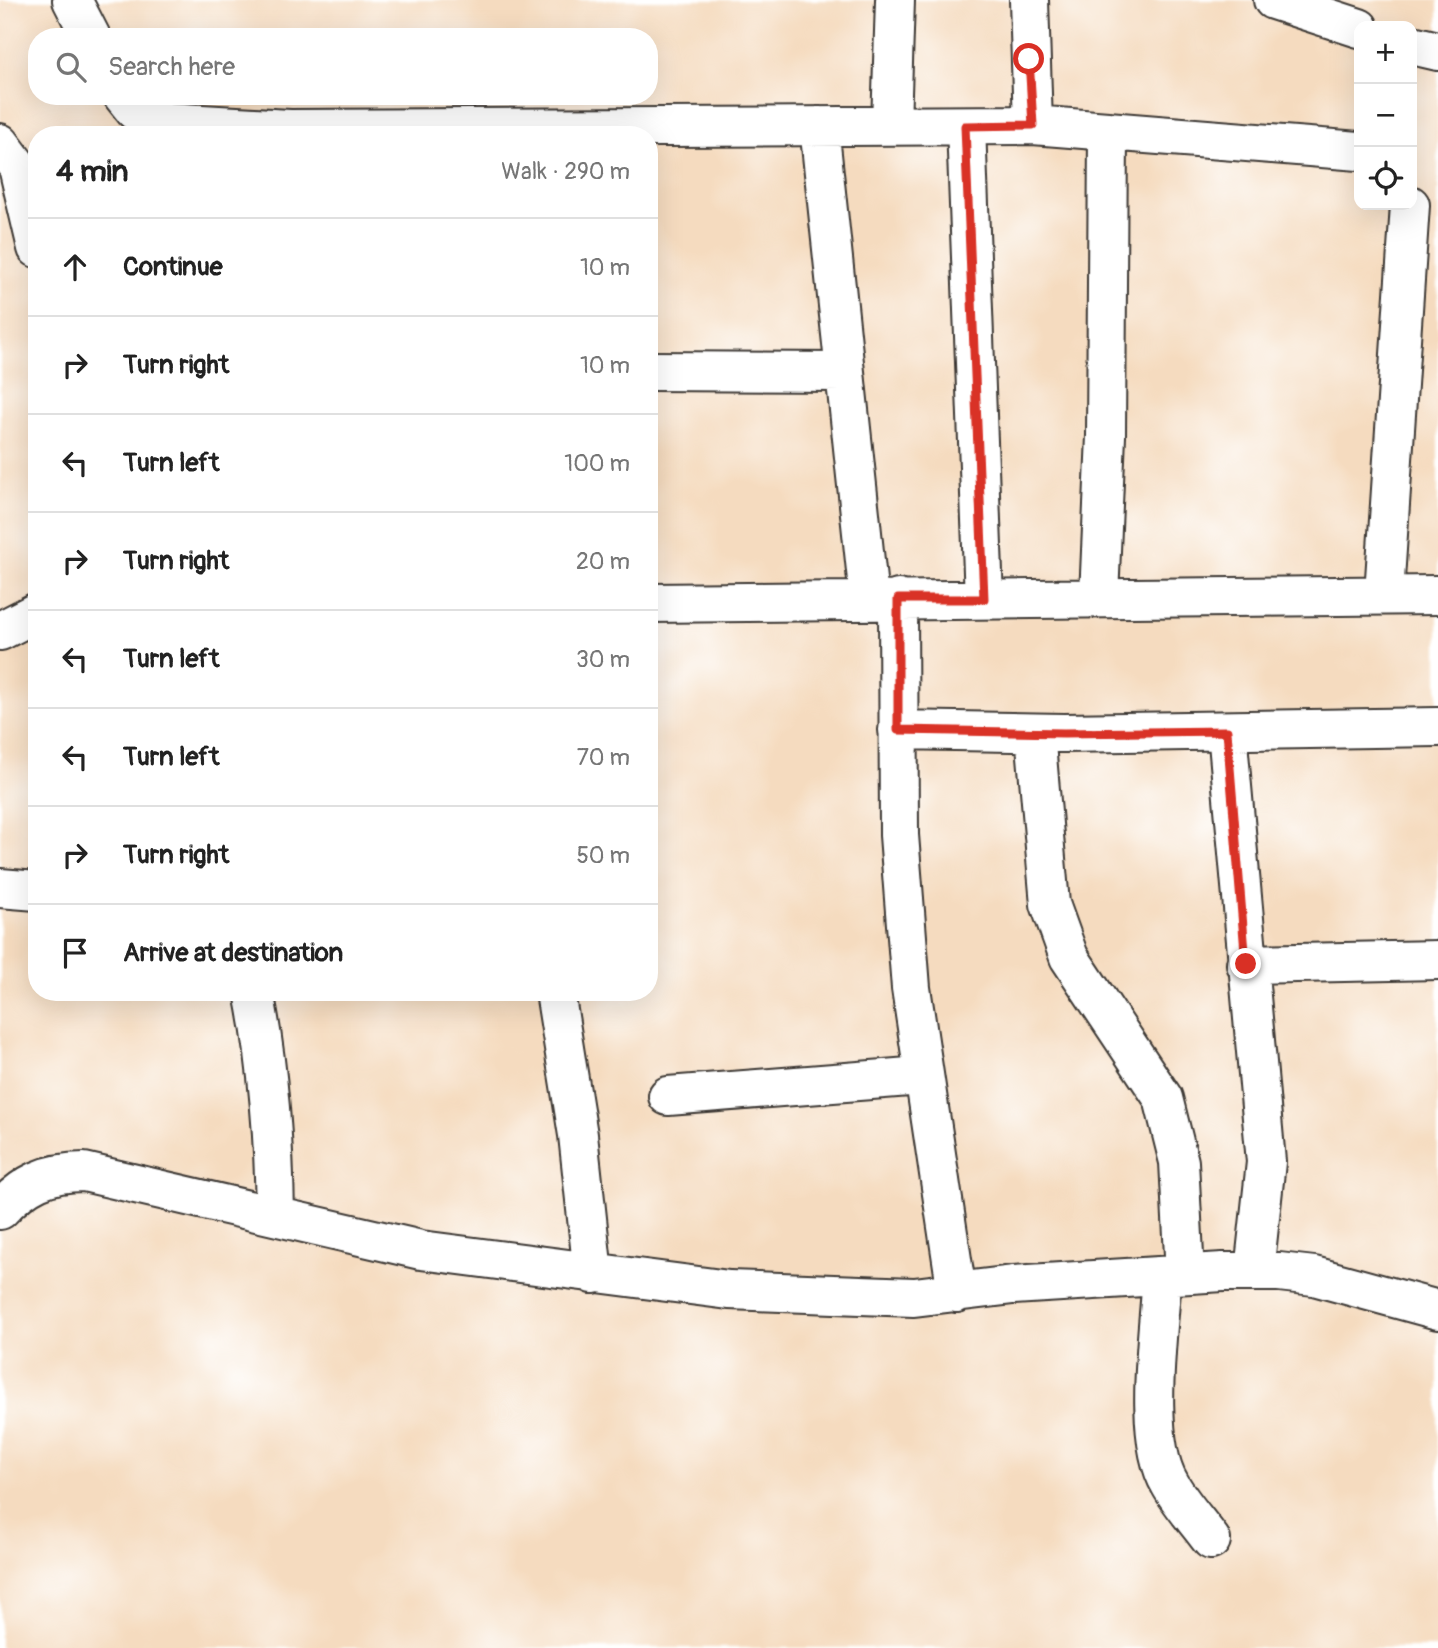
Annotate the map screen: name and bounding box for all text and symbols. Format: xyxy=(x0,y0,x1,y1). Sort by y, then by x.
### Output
map controls xyxy=(1354,21,1417,210)
button: + xyxy=(1354,21,1417,84)
search box xyxy=(28,28,658,105)
route start xyxy=(1013,43,1044,74)
icon: search xyxy=(52,48,90,86)
text: Search here xyxy=(108,51,235,83)
button: − xyxy=(1354,84,1417,147)
button: locate xyxy=(1354,147,1417,210)
text: 4 min xyxy=(56,153,129,190)
text: Walk · 290 m xyxy=(501,157,630,186)
icon: ahead xyxy=(56,248,94,286)
text: Continue xyxy=(123,251,223,283)
text: 10 m xyxy=(580,253,630,282)
icon: right xyxy=(56,346,94,384)
text: Turn right xyxy=(123,349,229,381)
text: 10 m xyxy=(580,351,630,380)
icon: left xyxy=(56,444,94,482)
text: Turn left xyxy=(123,447,219,479)
text: 100 m xyxy=(564,449,630,478)
icon: right xyxy=(56,542,94,580)
text: Turn right xyxy=(123,545,229,577)
text: 20 m xyxy=(576,547,630,576)
icon: left xyxy=(56,640,94,678)
text: Turn left xyxy=(123,643,219,675)
text: 30 m xyxy=(576,645,630,674)
icon: left xyxy=(56,738,94,776)
text: Turn left xyxy=(123,741,219,773)
text: 70 m xyxy=(577,743,630,772)
icon: right xyxy=(56,836,94,874)
text: Turn right xyxy=(123,839,229,871)
text: 50 m xyxy=(576,841,630,870)
icon: arrive xyxy=(56,934,94,972)
text: Arrive at destination xyxy=(123,937,343,969)
route end xyxy=(1230,948,1261,979)

